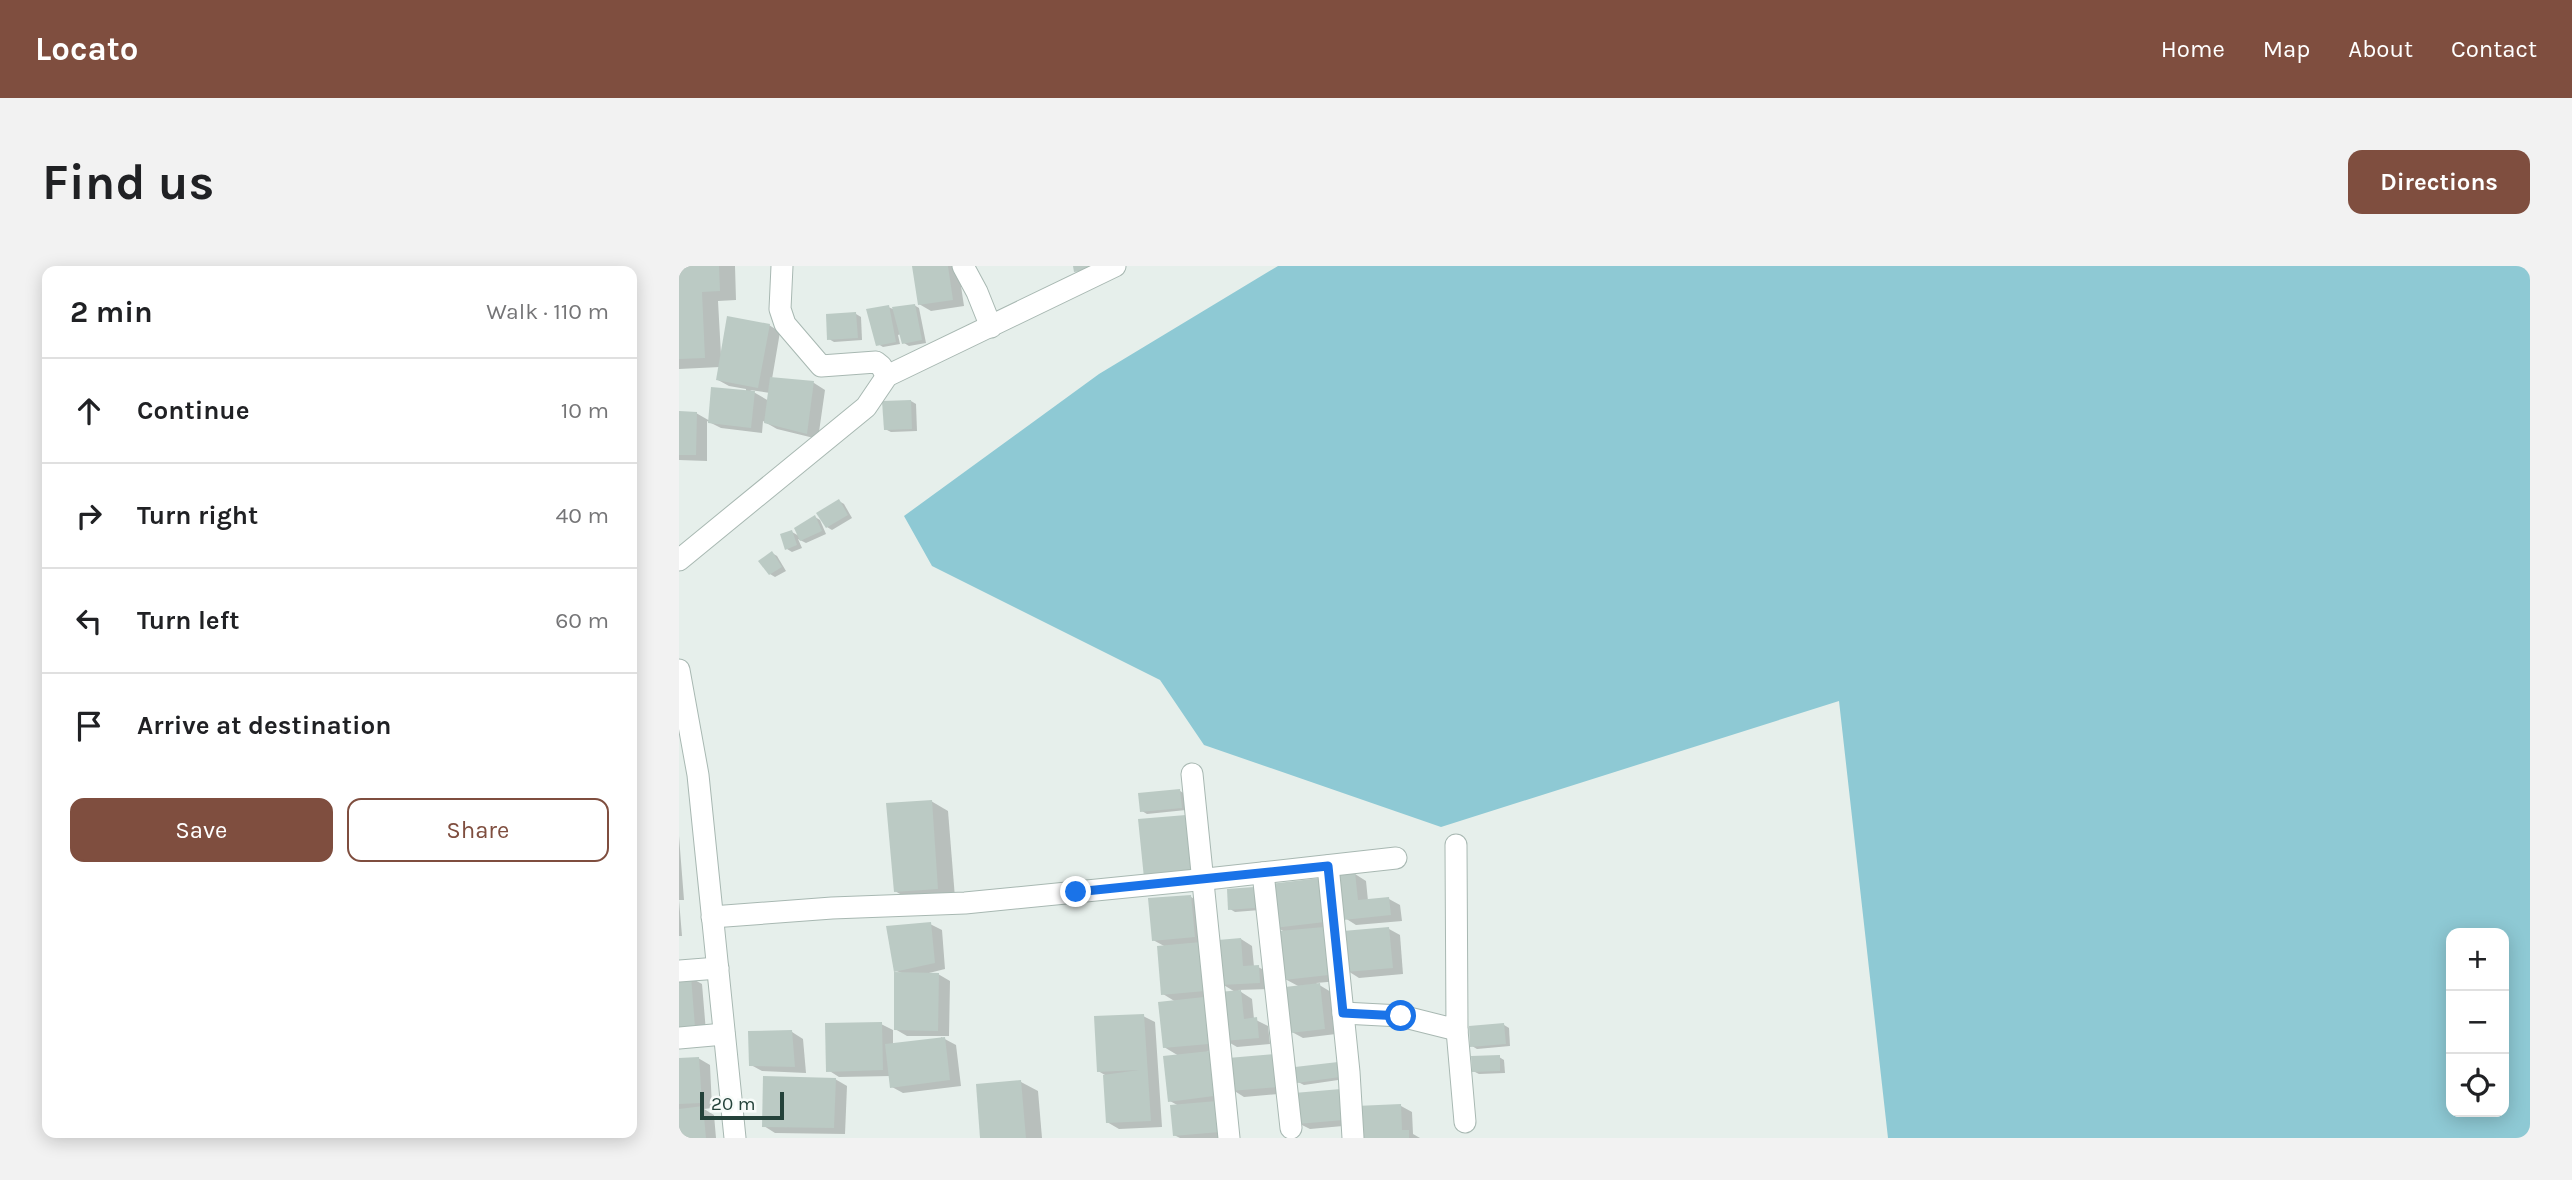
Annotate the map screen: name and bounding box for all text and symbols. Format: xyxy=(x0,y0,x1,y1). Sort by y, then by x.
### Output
text: Locato xyxy=(35,30,138,68)
text: Home xyxy=(2161,35,2225,63)
text: Map xyxy=(2263,35,2310,63)
text: About xyxy=(2348,35,2413,63)
text: Contact xyxy=(2451,35,2537,63)
button: Directions xyxy=(2348,150,2530,214)
text: Find us xyxy=(42,154,214,211)
text: 2 min xyxy=(70,294,153,330)
text: Walk · 110 m xyxy=(486,298,609,325)
icon: ahead xyxy=(70,392,108,430)
text: Continue xyxy=(137,395,249,426)
text: 10 m xyxy=(561,397,609,424)
icon: right xyxy=(70,497,108,535)
text: Turn right xyxy=(137,500,258,531)
text: 40 m xyxy=(556,502,609,529)
icon: left xyxy=(70,602,108,640)
text: Turn left xyxy=(137,605,239,636)
text: 60 m xyxy=(555,607,609,634)
icon: arrive xyxy=(70,707,108,745)
text: Arrive at destination xyxy=(137,710,391,741)
button: Save xyxy=(70,798,333,862)
button: Share xyxy=(347,798,609,862)
route end xyxy=(1060,876,1091,907)
map controls xyxy=(2446,928,2509,1117)
button: + xyxy=(2446,928,2509,991)
button: − xyxy=(2446,991,2509,1054)
route start xyxy=(1385,1000,1416,1031)
button: locate xyxy=(2446,1054,2509,1117)
scale bar xyxy=(700,1089,784,1121)
text: 20 m xyxy=(711,1093,756,1115)

